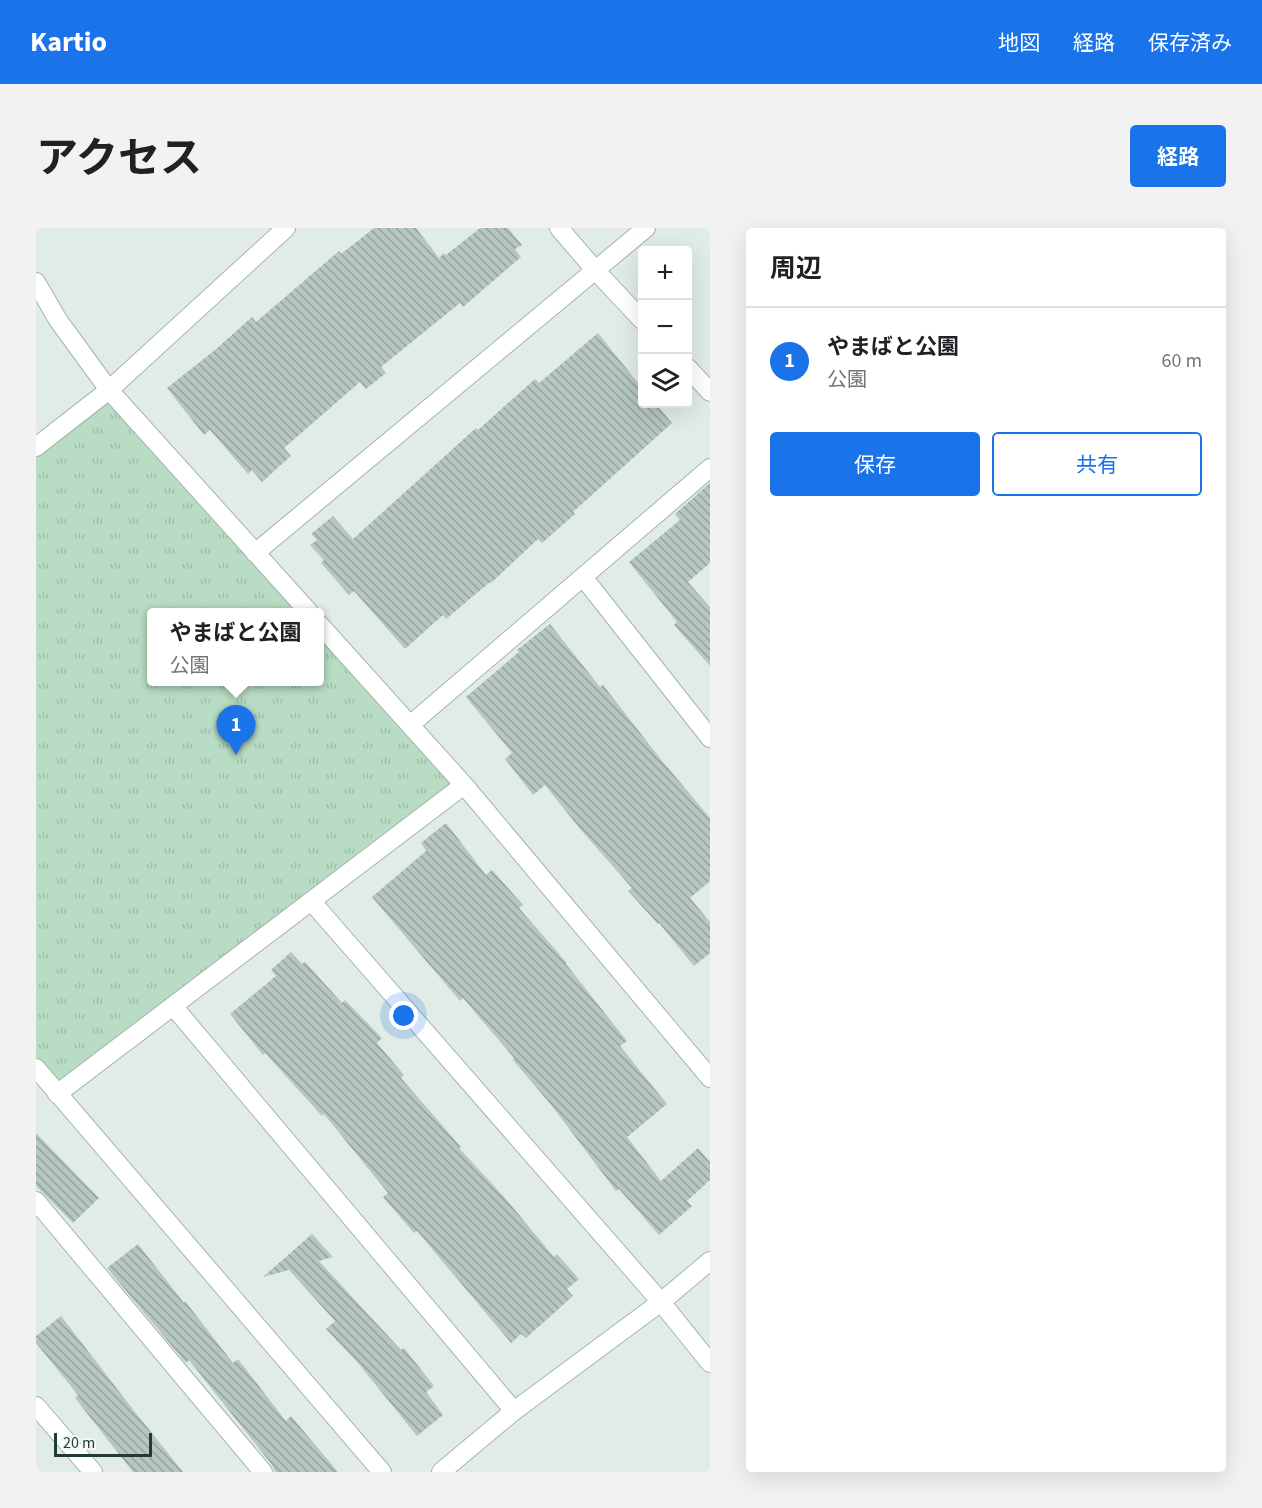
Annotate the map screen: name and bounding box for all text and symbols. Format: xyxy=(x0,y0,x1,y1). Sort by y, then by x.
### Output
text: Kartio xyxy=(30,22,107,62)
text: 地図 xyxy=(998,28,1040,58)
text: 経路 xyxy=(1073,28,1115,58)
text: 保存済み xyxy=(1148,28,1232,58)
button: 経路 xyxy=(1130,125,1226,187)
text: アクセス xyxy=(36,129,202,189)
map controls xyxy=(638,246,692,408)
button: + xyxy=(638,246,692,300)
text: 周辺 xyxy=(770,250,822,287)
button: − xyxy=(638,300,692,354)
text: やまばと公園 xyxy=(827,331,959,363)
text: 1 xyxy=(784,347,795,375)
text: 60 m xyxy=(1162,347,1202,375)
button: layers xyxy=(638,354,692,408)
text: 公園 xyxy=(827,366,867,394)
button: 保存 xyxy=(770,432,980,496)
button: 共有 xyxy=(992,432,1202,496)
popup xyxy=(147,608,324,686)
text: やまばと公園 xyxy=(169,617,302,649)
text: 公園 xyxy=(169,652,209,680)
pin: 1 xyxy=(216,706,256,755)
your location xyxy=(389,1001,418,1030)
scale bar xyxy=(54,1430,152,1458)
text: 20 m xyxy=(63,1432,95,1454)

